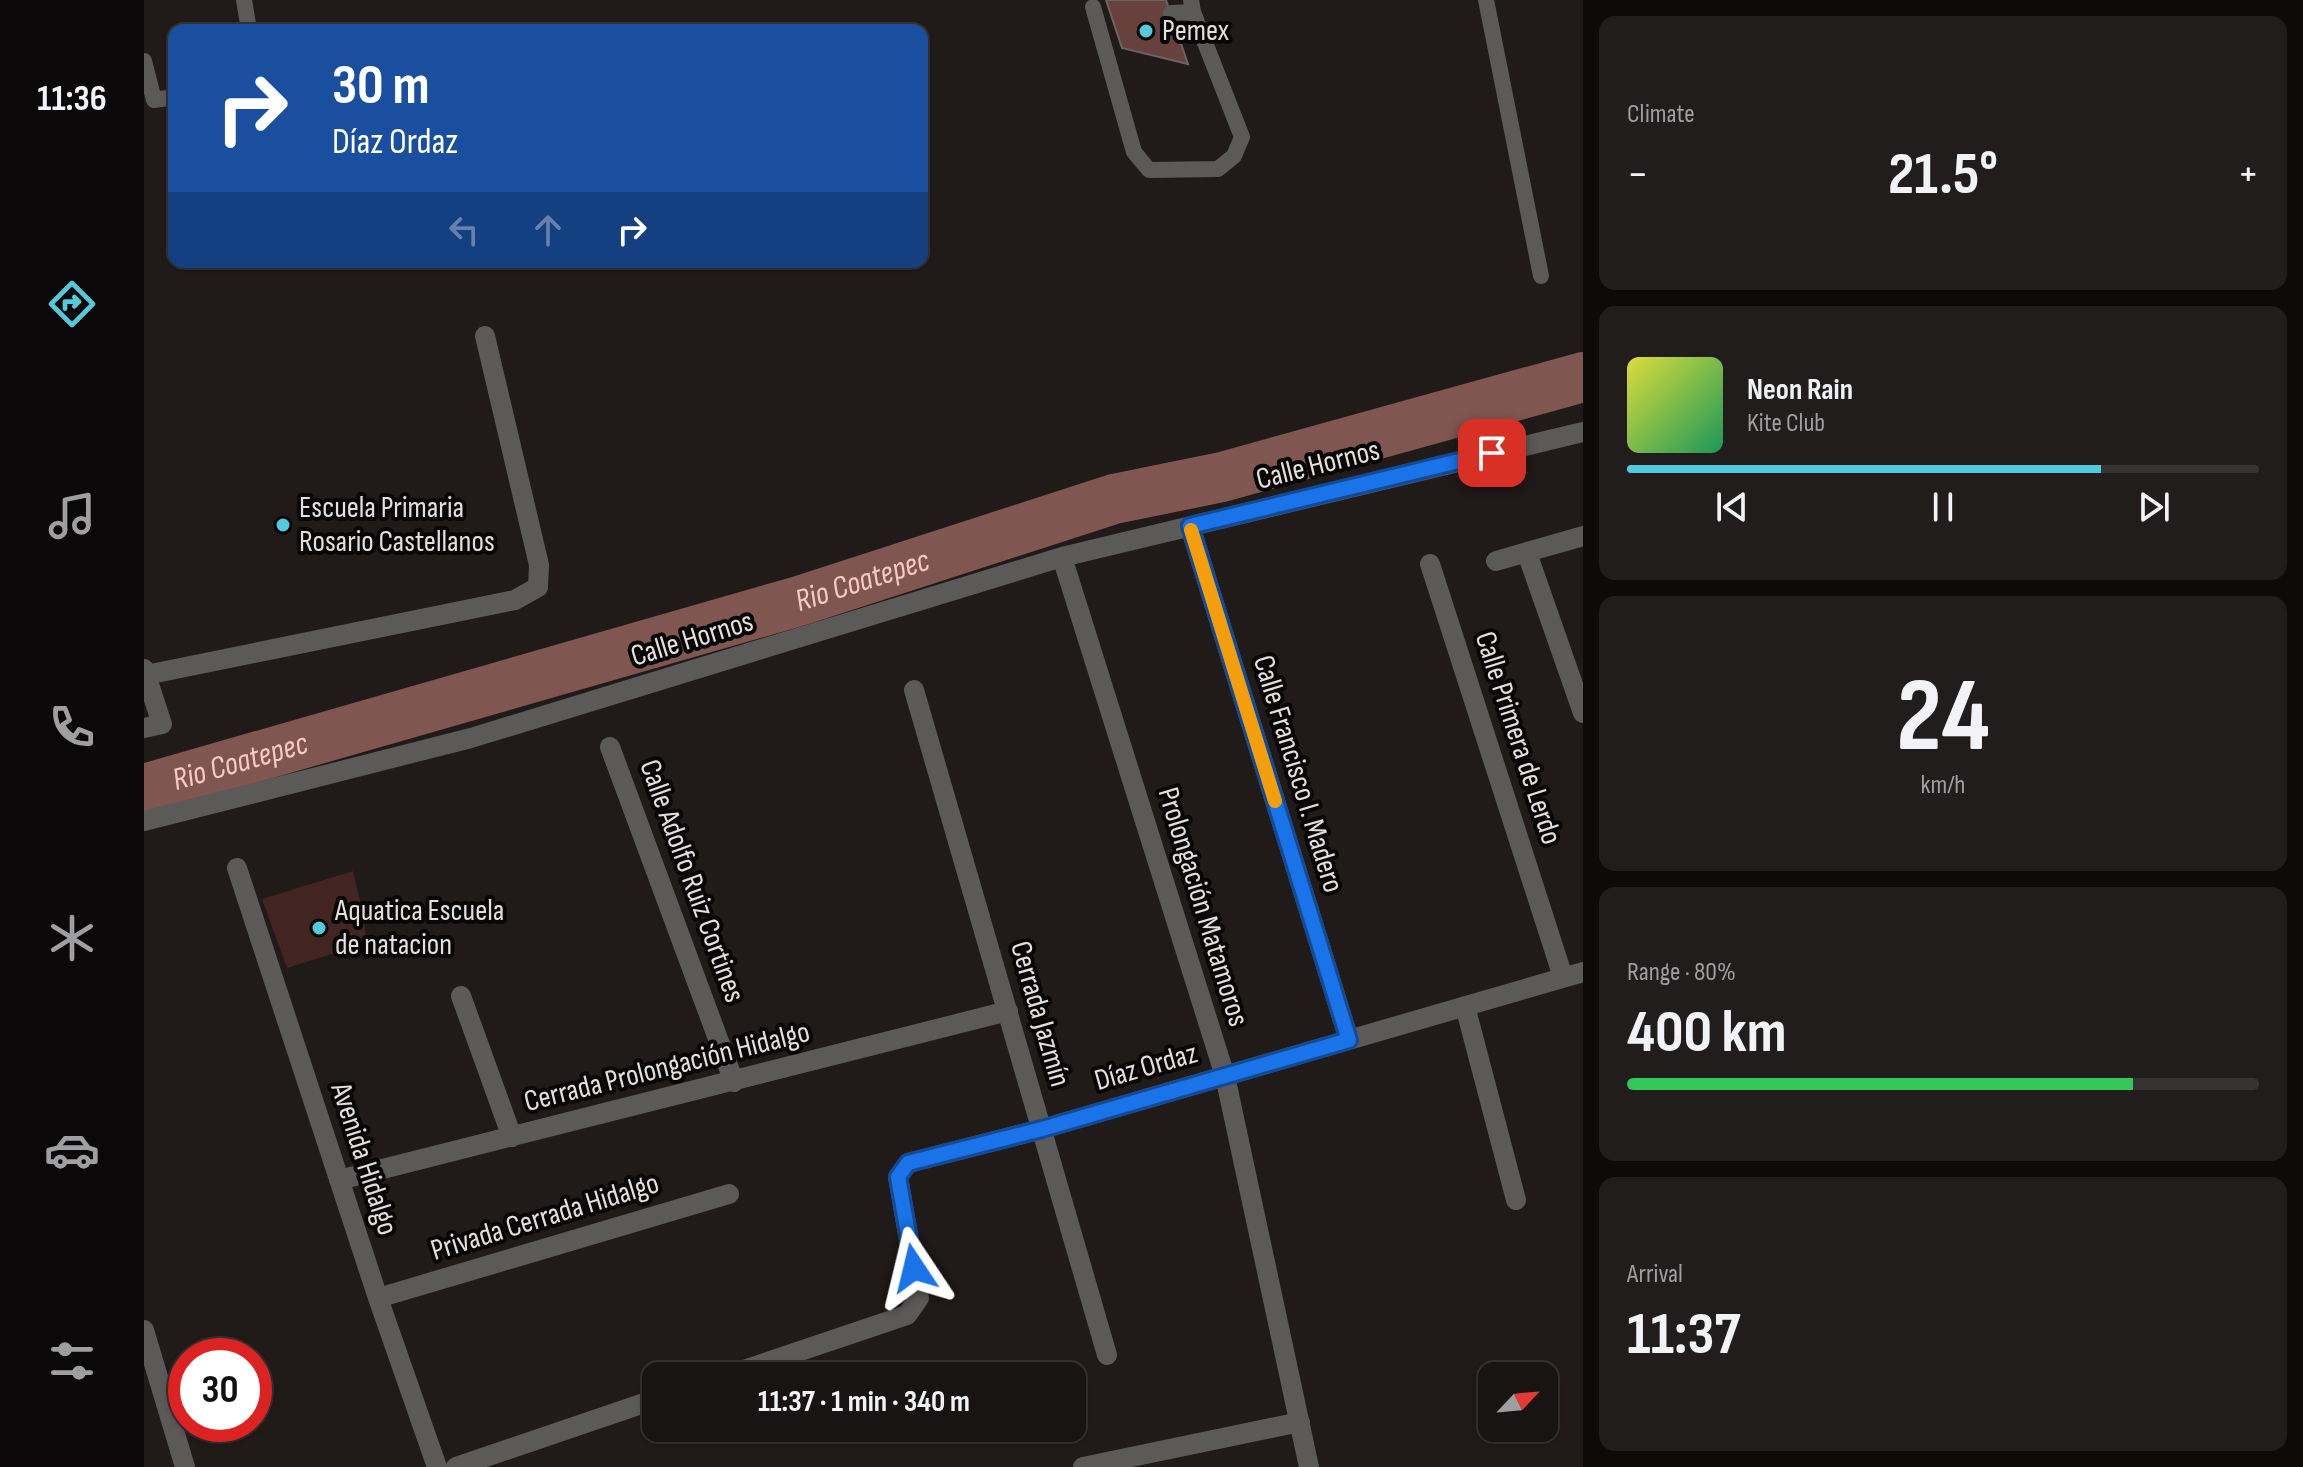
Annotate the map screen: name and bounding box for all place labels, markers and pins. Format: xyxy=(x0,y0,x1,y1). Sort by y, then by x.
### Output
place label: Pemex xyxy=(1162,13,1229,49)
marker: Pemex xyxy=(1137,22,1155,40)
pin xyxy=(1458,419,1526,487)
place label: Escuela Primaria Rosario Castellanos xyxy=(299,490,495,560)
marker: Escuela Primaria Rosario Castellanos xyxy=(274,516,292,534)
place label: Aquatica Escuela de natacion xyxy=(334,893,504,963)
marker: Aquatica Escuela de natacion xyxy=(310,919,328,937)

